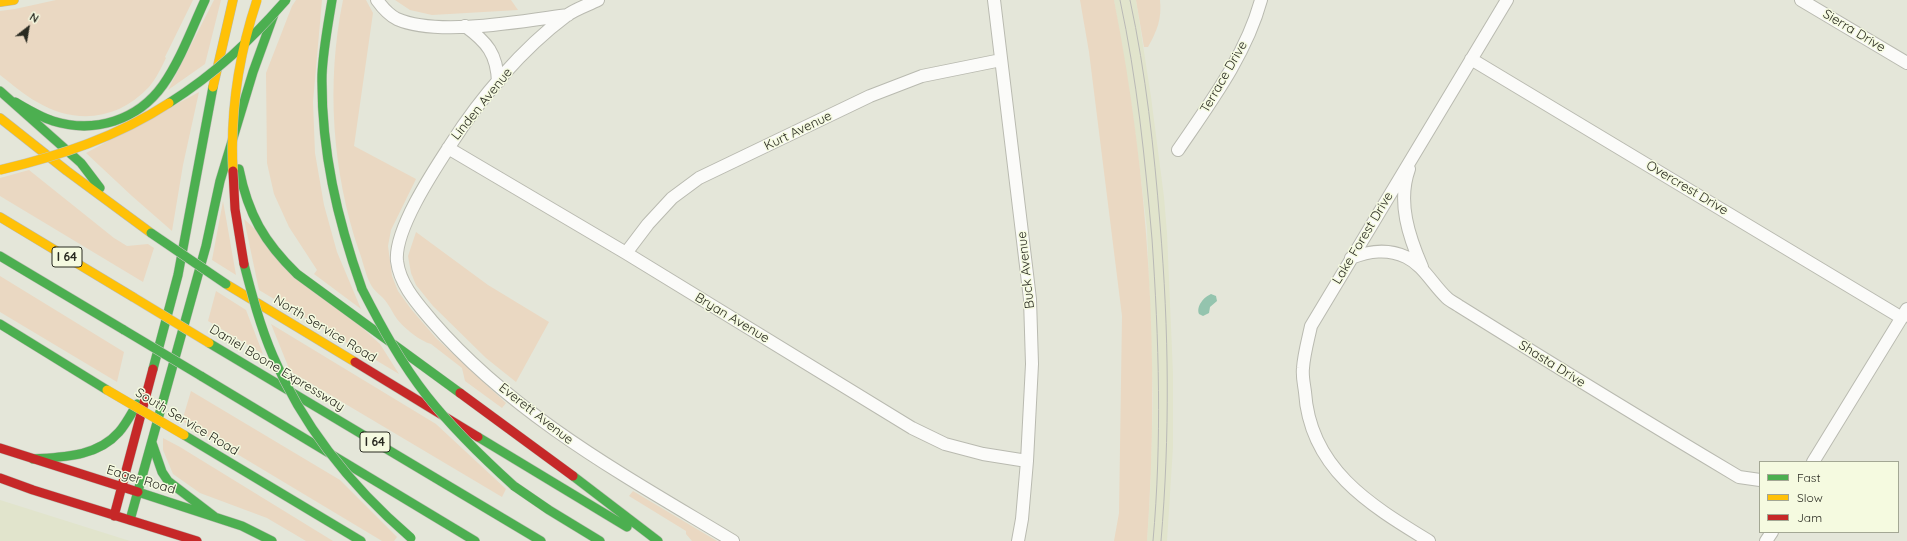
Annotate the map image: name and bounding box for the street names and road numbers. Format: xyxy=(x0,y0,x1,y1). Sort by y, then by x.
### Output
street label: Sierra Drive xyxy=(1820,6,1888,56)
street label: Terrace Drive xyxy=(1197,38,1251,116)
street label: Linden Avenue xyxy=(448,65,516,143)
street label: Kurt Avenue xyxy=(762,108,834,154)
street label: Overcrest Drive xyxy=(1643,157,1731,219)
street label: Lake Forest Drive xyxy=(1329,189,1397,287)
street label: Buck Avenue xyxy=(1014,231,1038,309)
road number: I 64 xyxy=(52,247,82,267)
street label: Bryan Avenue xyxy=(692,290,772,346)
street label: North Service Road xyxy=(271,292,379,366)
street label: Daniel Boone Expressway xyxy=(207,321,347,415)
street label: Shasta Drive xyxy=(1516,337,1588,391)
street label: Everett Avenue xyxy=(496,380,576,448)
street label: South Service Road xyxy=(133,385,241,459)
road number: I 64 xyxy=(360,432,390,452)
street label: Eager Road xyxy=(105,462,177,498)

